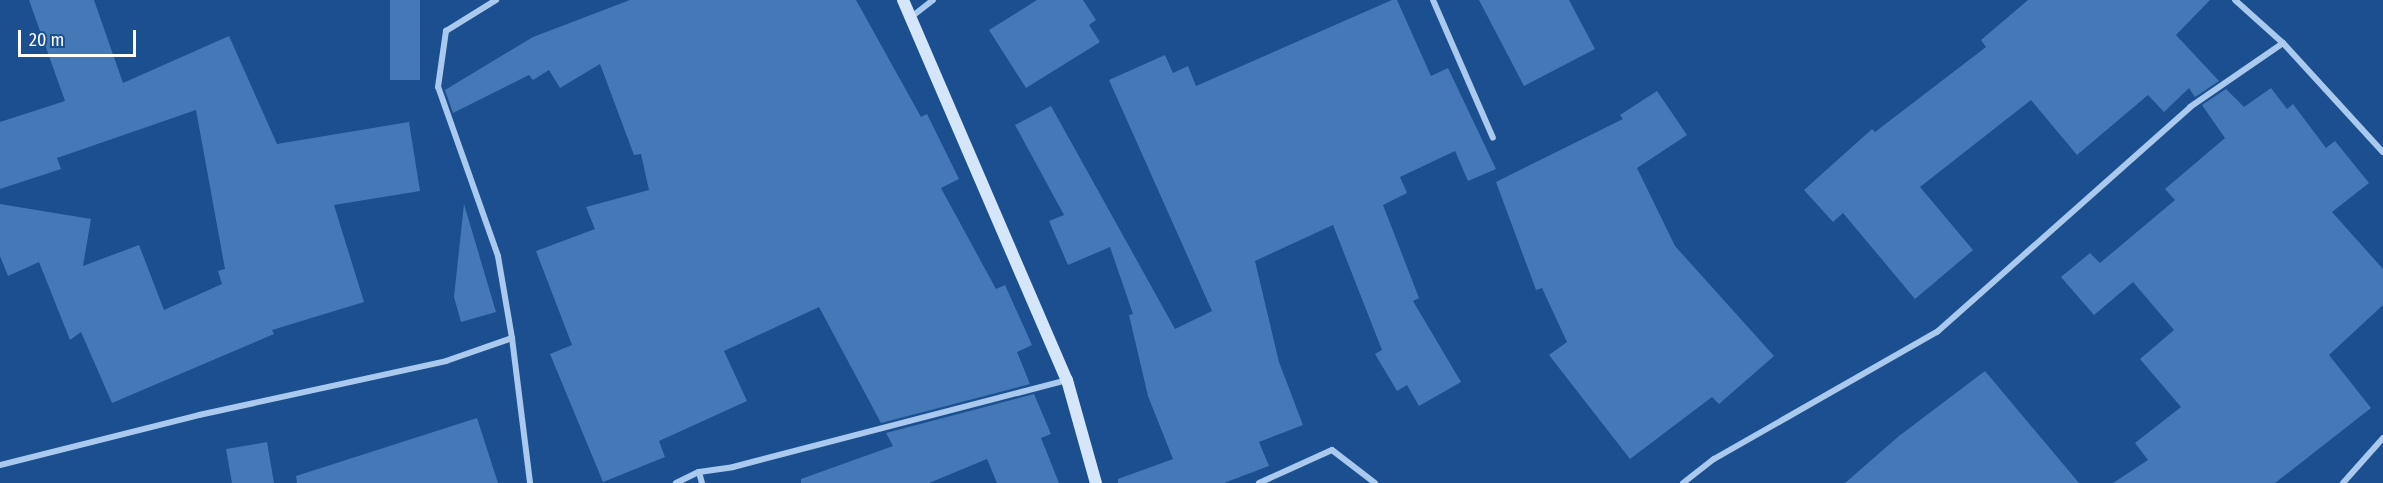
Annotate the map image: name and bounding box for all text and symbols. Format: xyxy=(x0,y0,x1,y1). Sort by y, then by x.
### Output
scale bar xyxy=(21,18,140,56)
text: 20 m xyxy=(29,29,64,51)

